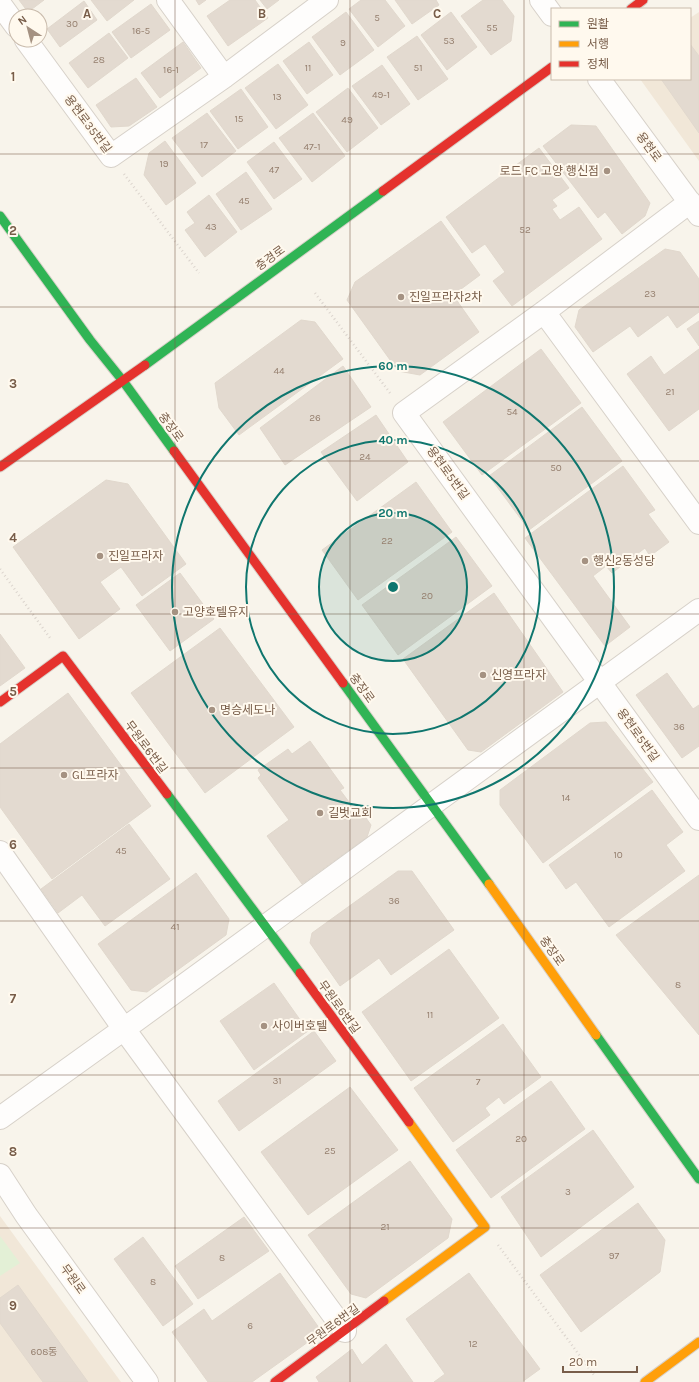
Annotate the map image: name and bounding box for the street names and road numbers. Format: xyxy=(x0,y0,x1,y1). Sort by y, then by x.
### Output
street label: 용현로35번길 xyxy=(62,92,114,156)
street label: 용현로 xyxy=(634,129,664,165)
street label: 충경로 xyxy=(252,243,288,273)
street label: 충장로 xyxy=(156,409,186,445)
street label: 용현로5번길 xyxy=(424,444,472,502)
street label: 충장로 xyxy=(347,670,377,706)
street label: 용현로5번길 xyxy=(614,706,662,764)
street label: 무원로6번길 xyxy=(122,718,170,776)
street label: 충장로 xyxy=(537,933,567,969)
street label: 무원로6번길 xyxy=(315,978,363,1036)
street label: 무원로 xyxy=(58,1261,88,1297)
street label: 무원로6번길 xyxy=(304,1301,362,1349)

